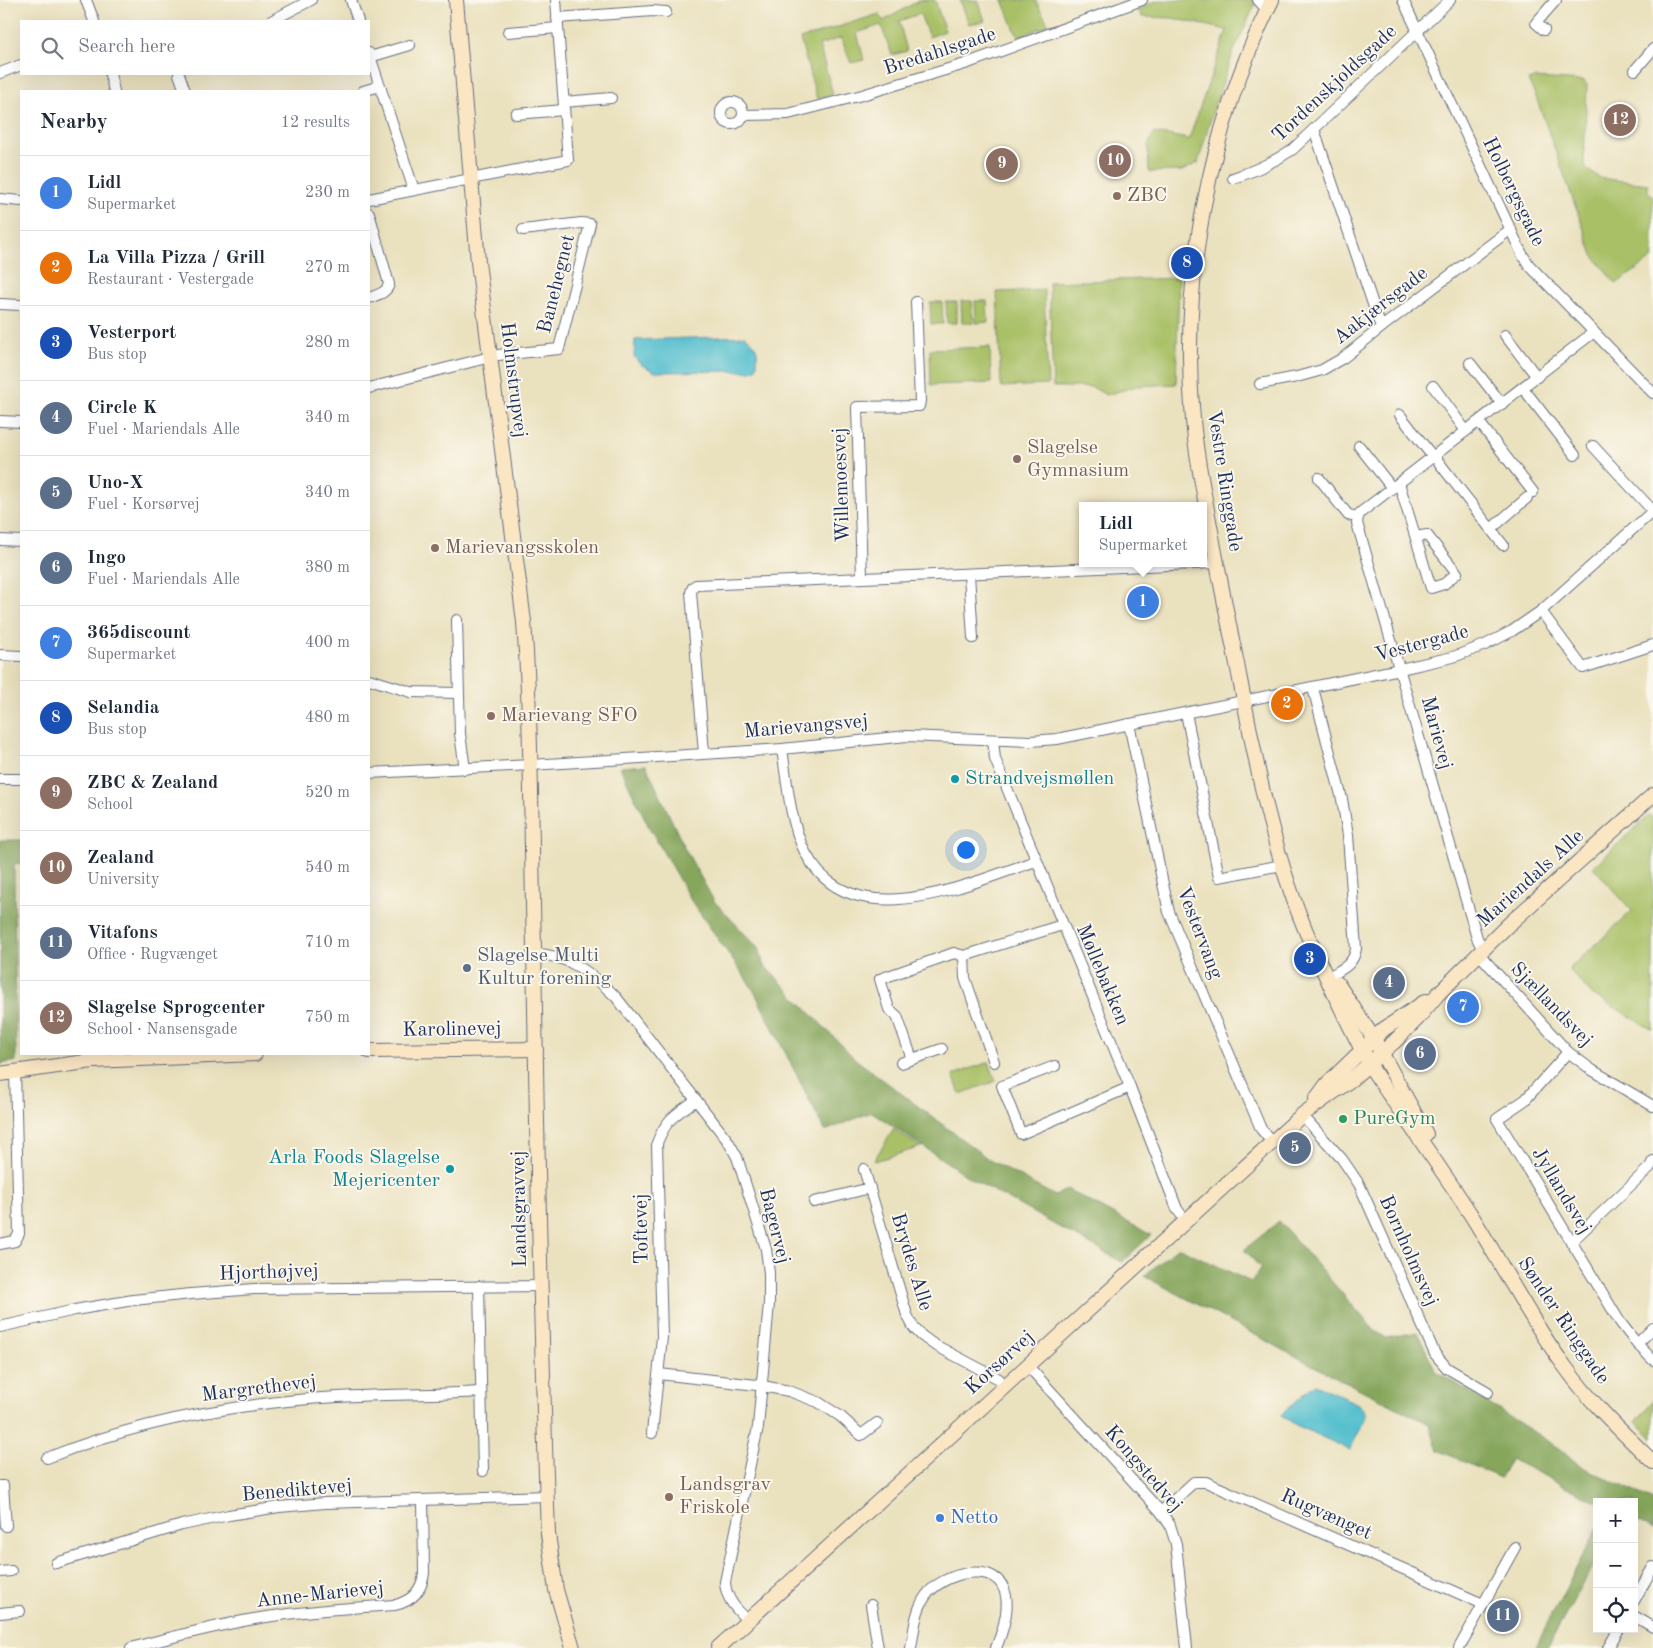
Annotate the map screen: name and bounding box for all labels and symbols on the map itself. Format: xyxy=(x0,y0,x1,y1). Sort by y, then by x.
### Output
street label: Tordenskjoldsgade xyxy=(1269,22,1401,146)
street label: Bredahlsgade xyxy=(881,24,999,80)
pin: 12 xyxy=(1604,101,1636,139)
street label: Holbergsgade xyxy=(1478,134,1548,250)
pin: 10 xyxy=(1099,142,1131,180)
pin: 9 xyxy=(986,145,1018,183)
place label: ZBC xyxy=(1127,186,1167,206)
marker: ZBC xyxy=(1111,190,1123,202)
street label: Banehegnet xyxy=(535,232,579,336)
pin: 8 xyxy=(1171,244,1203,282)
street label: Aakjærsgade xyxy=(1330,263,1432,349)
street label: Holmstrupvej xyxy=(496,321,530,439)
street label: Vestre Ringgade xyxy=(1203,409,1245,553)
street label: Willemoesvej xyxy=(830,427,854,543)
place label: Slagelse Gymnasium xyxy=(1027,438,1129,481)
marker: Slagelse Gymnasium xyxy=(1011,453,1023,465)
place label: Marievangsskolen xyxy=(445,538,599,558)
marker: Marievangsskolen xyxy=(429,542,441,554)
pin: 1 xyxy=(1127,583,1159,621)
street label: Vestergade xyxy=(1373,622,1471,666)
pin: 2 xyxy=(1271,685,1303,723)
street label: Marievej xyxy=(1417,694,1455,772)
place label: Marievang SFO xyxy=(501,706,637,726)
marker: Marievang SFO xyxy=(485,710,497,722)
street label: Marievangsvej xyxy=(743,712,869,742)
place label: Strandvejsmøllen xyxy=(965,769,1114,789)
marker: Strandvejsmøllen xyxy=(949,773,961,785)
street label: Mariendals Alle xyxy=(1474,826,1588,932)
your location xyxy=(953,837,979,863)
street label: Vestervang xyxy=(1172,884,1226,982)
street label: Møllebakken xyxy=(1072,922,1132,1029)
pin: 3 xyxy=(1294,940,1326,978)
place label: Slagelse Multi Kultur forening xyxy=(477,946,612,989)
street label: Sjællandsvej xyxy=(1506,959,1596,1051)
marker: Slagelse Multi Kultur forening xyxy=(461,962,473,974)
pin: 4 xyxy=(1373,964,1405,1002)
pin: 7 xyxy=(1447,988,1479,1026)
street label: Karolinevej xyxy=(402,1019,502,1041)
pin: 6 xyxy=(1404,1035,1436,1073)
place label: PureGym xyxy=(1353,1109,1436,1129)
marker: PureGym xyxy=(1337,1113,1349,1125)
pin: 5 xyxy=(1279,1129,1311,1167)
street label: Jyllandsvej xyxy=(1527,1144,1595,1238)
place label: Arla Foods Slagelse Mejericenter xyxy=(268,1148,440,1191)
street label: Landsgravvej xyxy=(509,1150,531,1268)
marker: Arla Foods Slagelse Mejericenter xyxy=(444,1163,456,1175)
street label: Bagervej xyxy=(755,1186,793,1266)
street label: Toftevej xyxy=(631,1193,653,1265)
street label: Bornholmsvej xyxy=(1375,1193,1441,1309)
street label: Brydes Alle xyxy=(887,1211,935,1313)
street label: Sønder Ringgade xyxy=(1513,1254,1613,1388)
street label: Hjorthøjvej xyxy=(219,1261,319,1285)
street label: Korsørvej xyxy=(962,1327,1038,1399)
street label: Margrethevej xyxy=(201,1372,317,1406)
street label: Kongstedvej xyxy=(1100,1422,1186,1516)
place label: Landsgrav Friskole xyxy=(679,1475,771,1518)
street label: Benediktevej xyxy=(241,1476,353,1506)
street label: Rugvænget xyxy=(1277,1486,1375,1544)
marker: Landsgrav Friskole xyxy=(663,1491,675,1503)
place label: Netto xyxy=(950,1508,999,1528)
marker: Netto xyxy=(934,1512,946,1524)
street label: Anne-Marievej xyxy=(255,1578,385,1612)
pin: 11 xyxy=(1487,1597,1519,1635)

